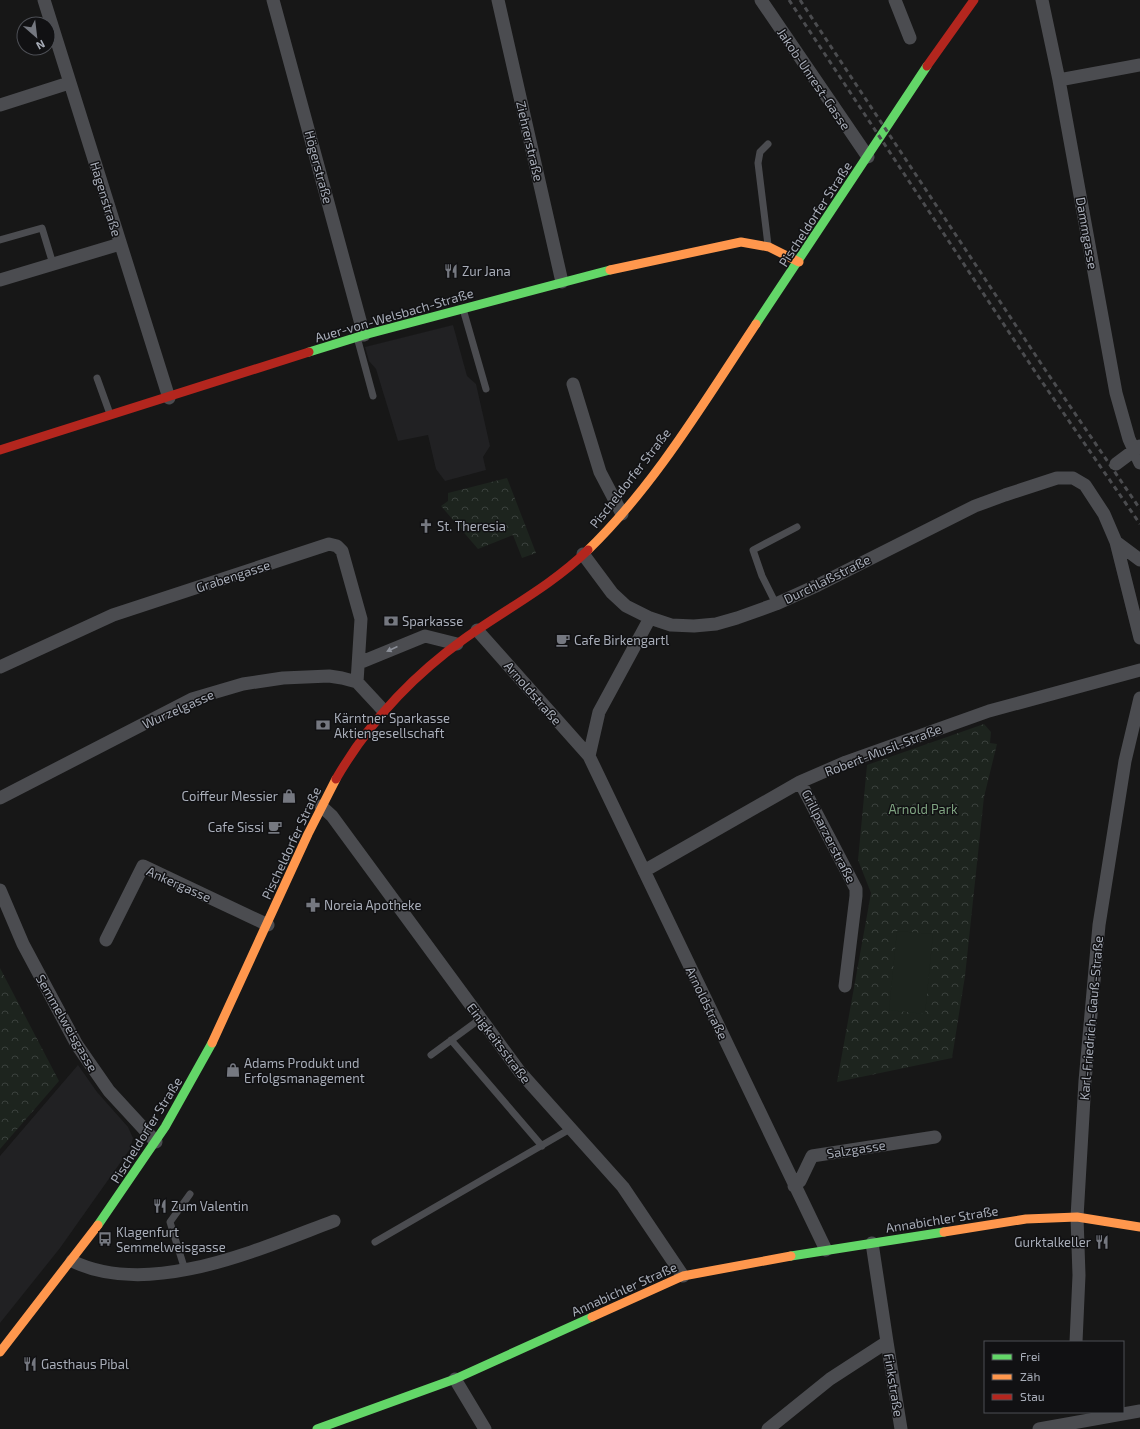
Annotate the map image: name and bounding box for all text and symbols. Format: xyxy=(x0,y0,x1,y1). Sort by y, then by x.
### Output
north arrow xyxy=(16,16,56,56)
street label: Jakob-Unrest-Gasse xyxy=(774,25,854,133)
text: N xyxy=(34,38,47,53)
street label: Ziehrerstraße xyxy=(513,99,547,183)
street label: Högerstraße xyxy=(302,129,336,205)
street label: Pischeldorfer Straße xyxy=(775,158,855,270)
street label: Hagenstraße xyxy=(87,160,125,238)
street label: Dammgasse xyxy=(1073,196,1101,270)
restaurant icon: Zur Jana xyxy=(443,263,459,279)
place label: Zur Jana xyxy=(462,263,511,279)
street label: Auer-von-Welsbach-Straße xyxy=(313,285,475,345)
street label: Pischeldorfer Straße xyxy=(586,425,674,531)
church icon: St. Theresia xyxy=(418,518,434,534)
place label: St. Theresia xyxy=(437,518,506,534)
street label: Durchlaßstraße xyxy=(781,551,873,607)
street label: Grabengasse xyxy=(194,556,272,596)
bank icon: Sparkasse xyxy=(383,613,399,629)
place label: Sparkasse xyxy=(402,613,463,629)
cafe icon: Cafe Birkengartl xyxy=(555,632,571,648)
place label: Cafe Birkengartl xyxy=(574,632,669,648)
one-way arrow xyxy=(386,646,398,652)
street label: Arnoldstraße xyxy=(501,658,565,728)
street label: Wurzelgasse xyxy=(140,686,216,732)
place label: Kärntner Sparkasse Aktiengesellschaft xyxy=(334,710,450,741)
bank icon: Kärntner Sparkasse Aktiengesellschaft xyxy=(315,717,331,733)
street label: Robert-Musil-Straße xyxy=(822,720,944,780)
street label: Pischeldorfer Straße xyxy=(258,784,324,902)
street label: Grillparzerstraße xyxy=(799,787,859,885)
place label: Coiffeur Messier xyxy=(182,788,278,804)
shop icon: Coiffeur Messier xyxy=(281,788,297,804)
park label: Arnold Park xyxy=(888,801,958,817)
place label: Cafe Sissi xyxy=(208,819,264,835)
cafe icon: Cafe Sissi xyxy=(267,819,283,835)
street label: Ankergasse xyxy=(144,863,214,905)
pharmacy icon: Noreia Apotheke xyxy=(305,897,321,913)
place label: Noreia Apotheke xyxy=(324,897,421,913)
street label: Karl-Friedrich-Gauß-Straße xyxy=(1076,935,1106,1101)
street label: Arnoldstraße xyxy=(682,964,732,1042)
street label: Semmelweisgasse xyxy=(33,971,101,1075)
street label: Einigkeitsstraße xyxy=(464,1000,534,1086)
place label: Adams Produkt und Erfolgsmanagement xyxy=(244,1055,365,1086)
shop icon: Adams Produkt und Erfolgsmanagement xyxy=(225,1062,241,1078)
street label: Pischeldorfer Straße xyxy=(107,1074,185,1186)
street label: Salzgasse xyxy=(825,1136,887,1162)
restaurant icon: Zum Valentin xyxy=(152,1198,168,1214)
place label: Zum Valentin xyxy=(171,1198,249,1214)
street label: Annabichler Straße xyxy=(885,1202,999,1236)
place label: Klagenfurt Semmelweisgasse xyxy=(116,1224,226,1255)
bus stop icon: Klagenfurt Semmelweisgasse xyxy=(97,1231,113,1247)
place label: Gurktalkeller xyxy=(1014,1234,1091,1250)
restaurant icon: Gurktalkeller xyxy=(1094,1234,1110,1250)
street label: Annabichler Straße xyxy=(569,1259,679,1319)
legend xyxy=(984,1341,1124,1413)
text: Frei xyxy=(1020,1349,1040,1363)
street label: Finkstraße xyxy=(881,1352,907,1418)
restaurant icon: Gasthaus Pibal xyxy=(22,1356,38,1372)
place label: Gasthaus Pibal xyxy=(41,1356,129,1372)
text: Zäh xyxy=(1020,1369,1040,1383)
text: Stau xyxy=(1020,1389,1045,1403)

